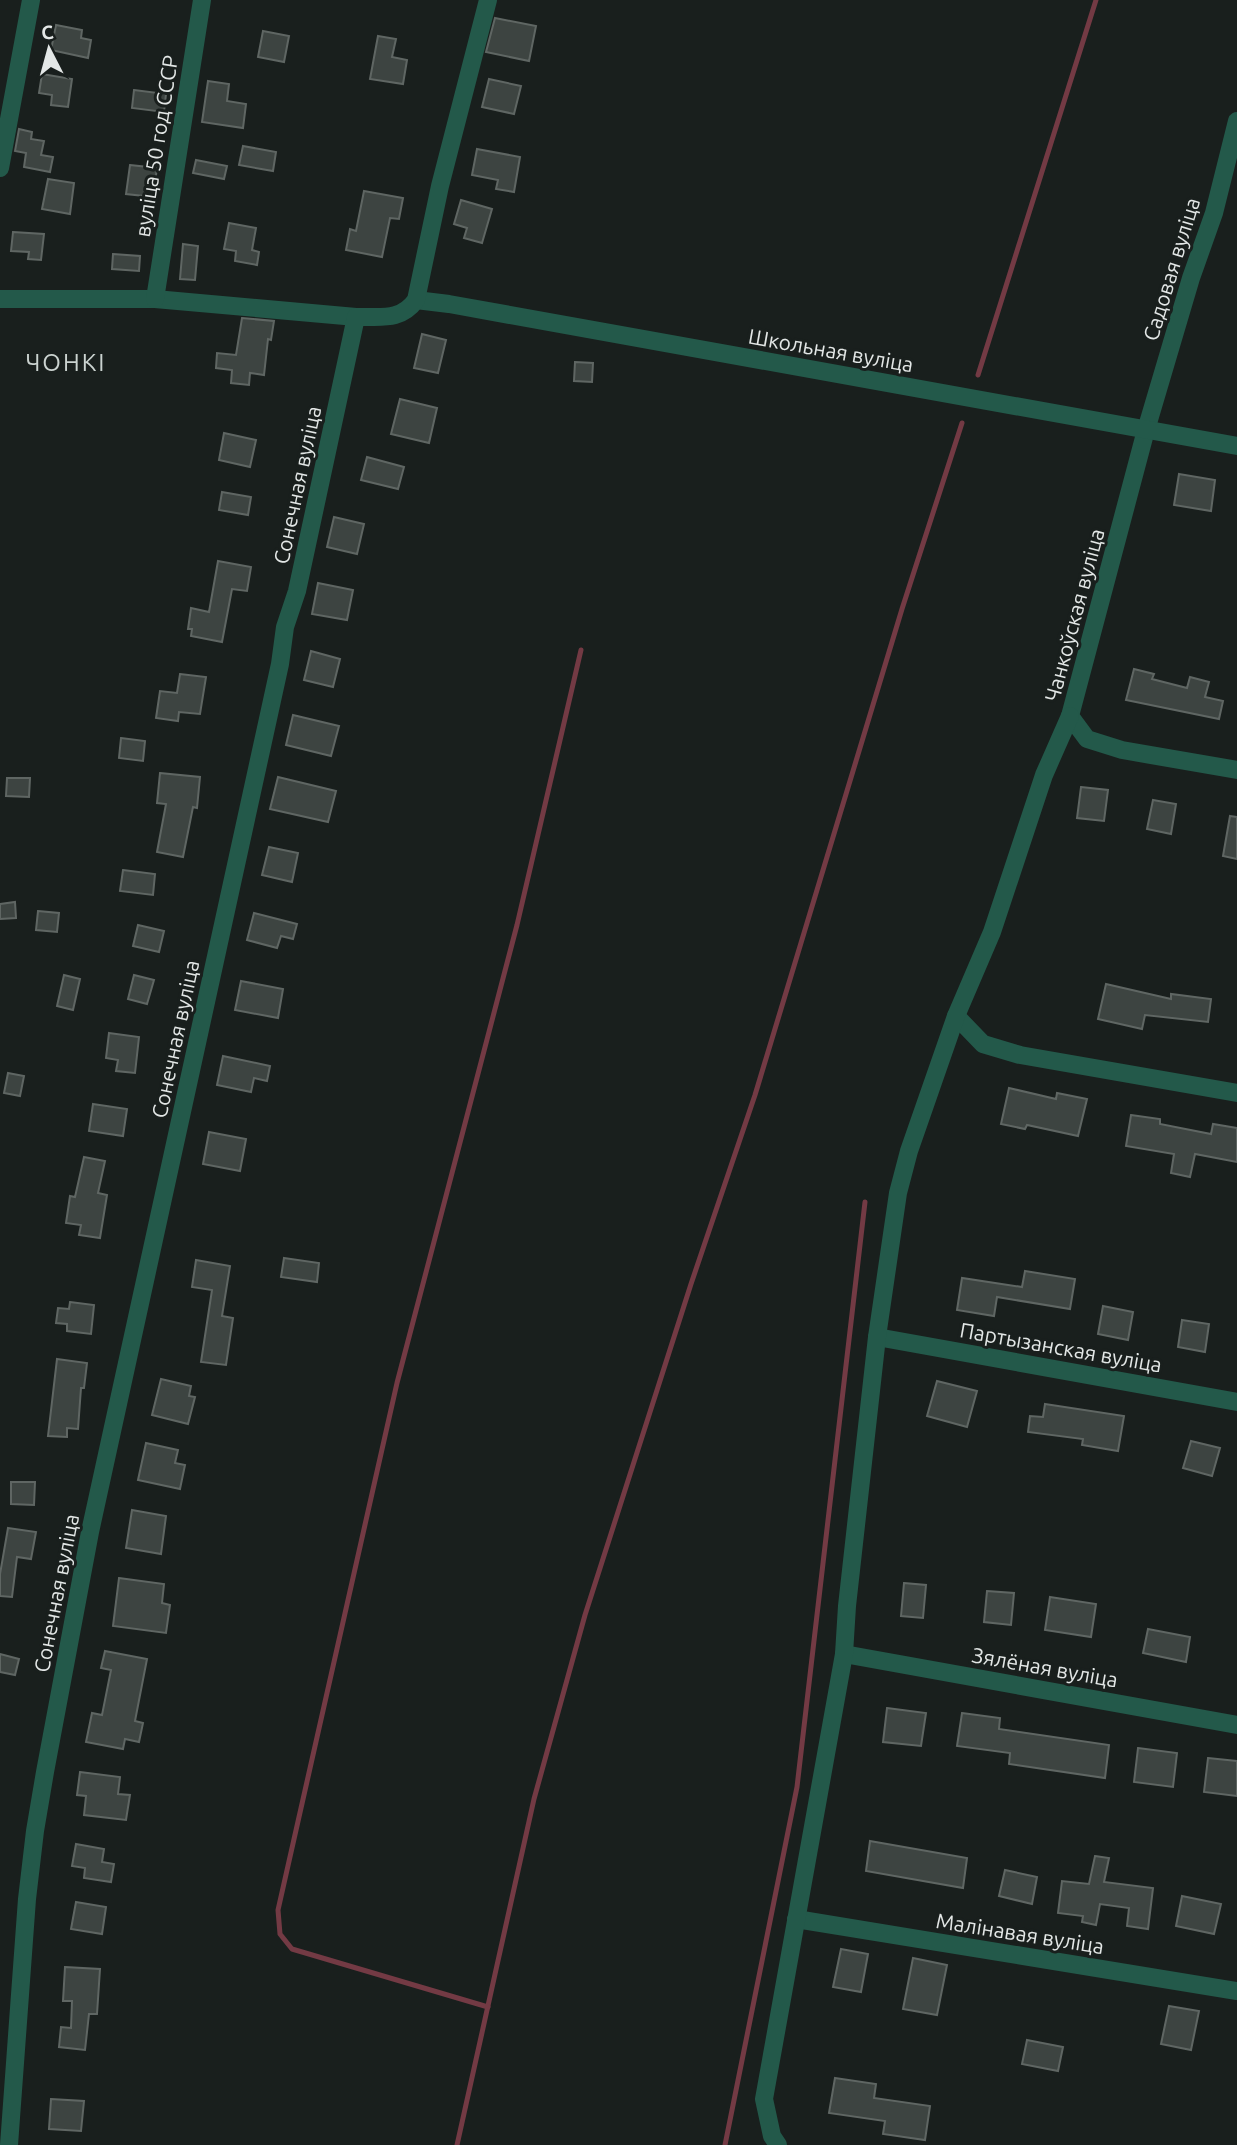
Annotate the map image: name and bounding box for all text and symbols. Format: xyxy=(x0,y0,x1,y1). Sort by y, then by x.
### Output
north arrow xyxy=(14,14,84,84)
text: С xyxy=(40,21,54,44)
street label: вуліца 50 год СССР xyxy=(130,53,182,239)
street label: Садовая вуліца xyxy=(1138,194,1204,344)
street label: Школьная вуліца xyxy=(747,324,915,376)
district label: ЧОНКІ xyxy=(26,349,106,376)
street label: Сонечная вуліца xyxy=(269,404,325,566)
street label: Чанкоўская вуліца xyxy=(1039,526,1109,704)
street label: Сонечная вуліца xyxy=(147,958,203,1120)
street label: Партызанская вуліца xyxy=(958,1317,1164,1377)
street label: Сонечная вуліца xyxy=(29,1512,83,1674)
street label: Зялёная вуліца xyxy=(970,1642,1120,1692)
street label: Малінавая вуліца xyxy=(934,1908,1106,1958)

